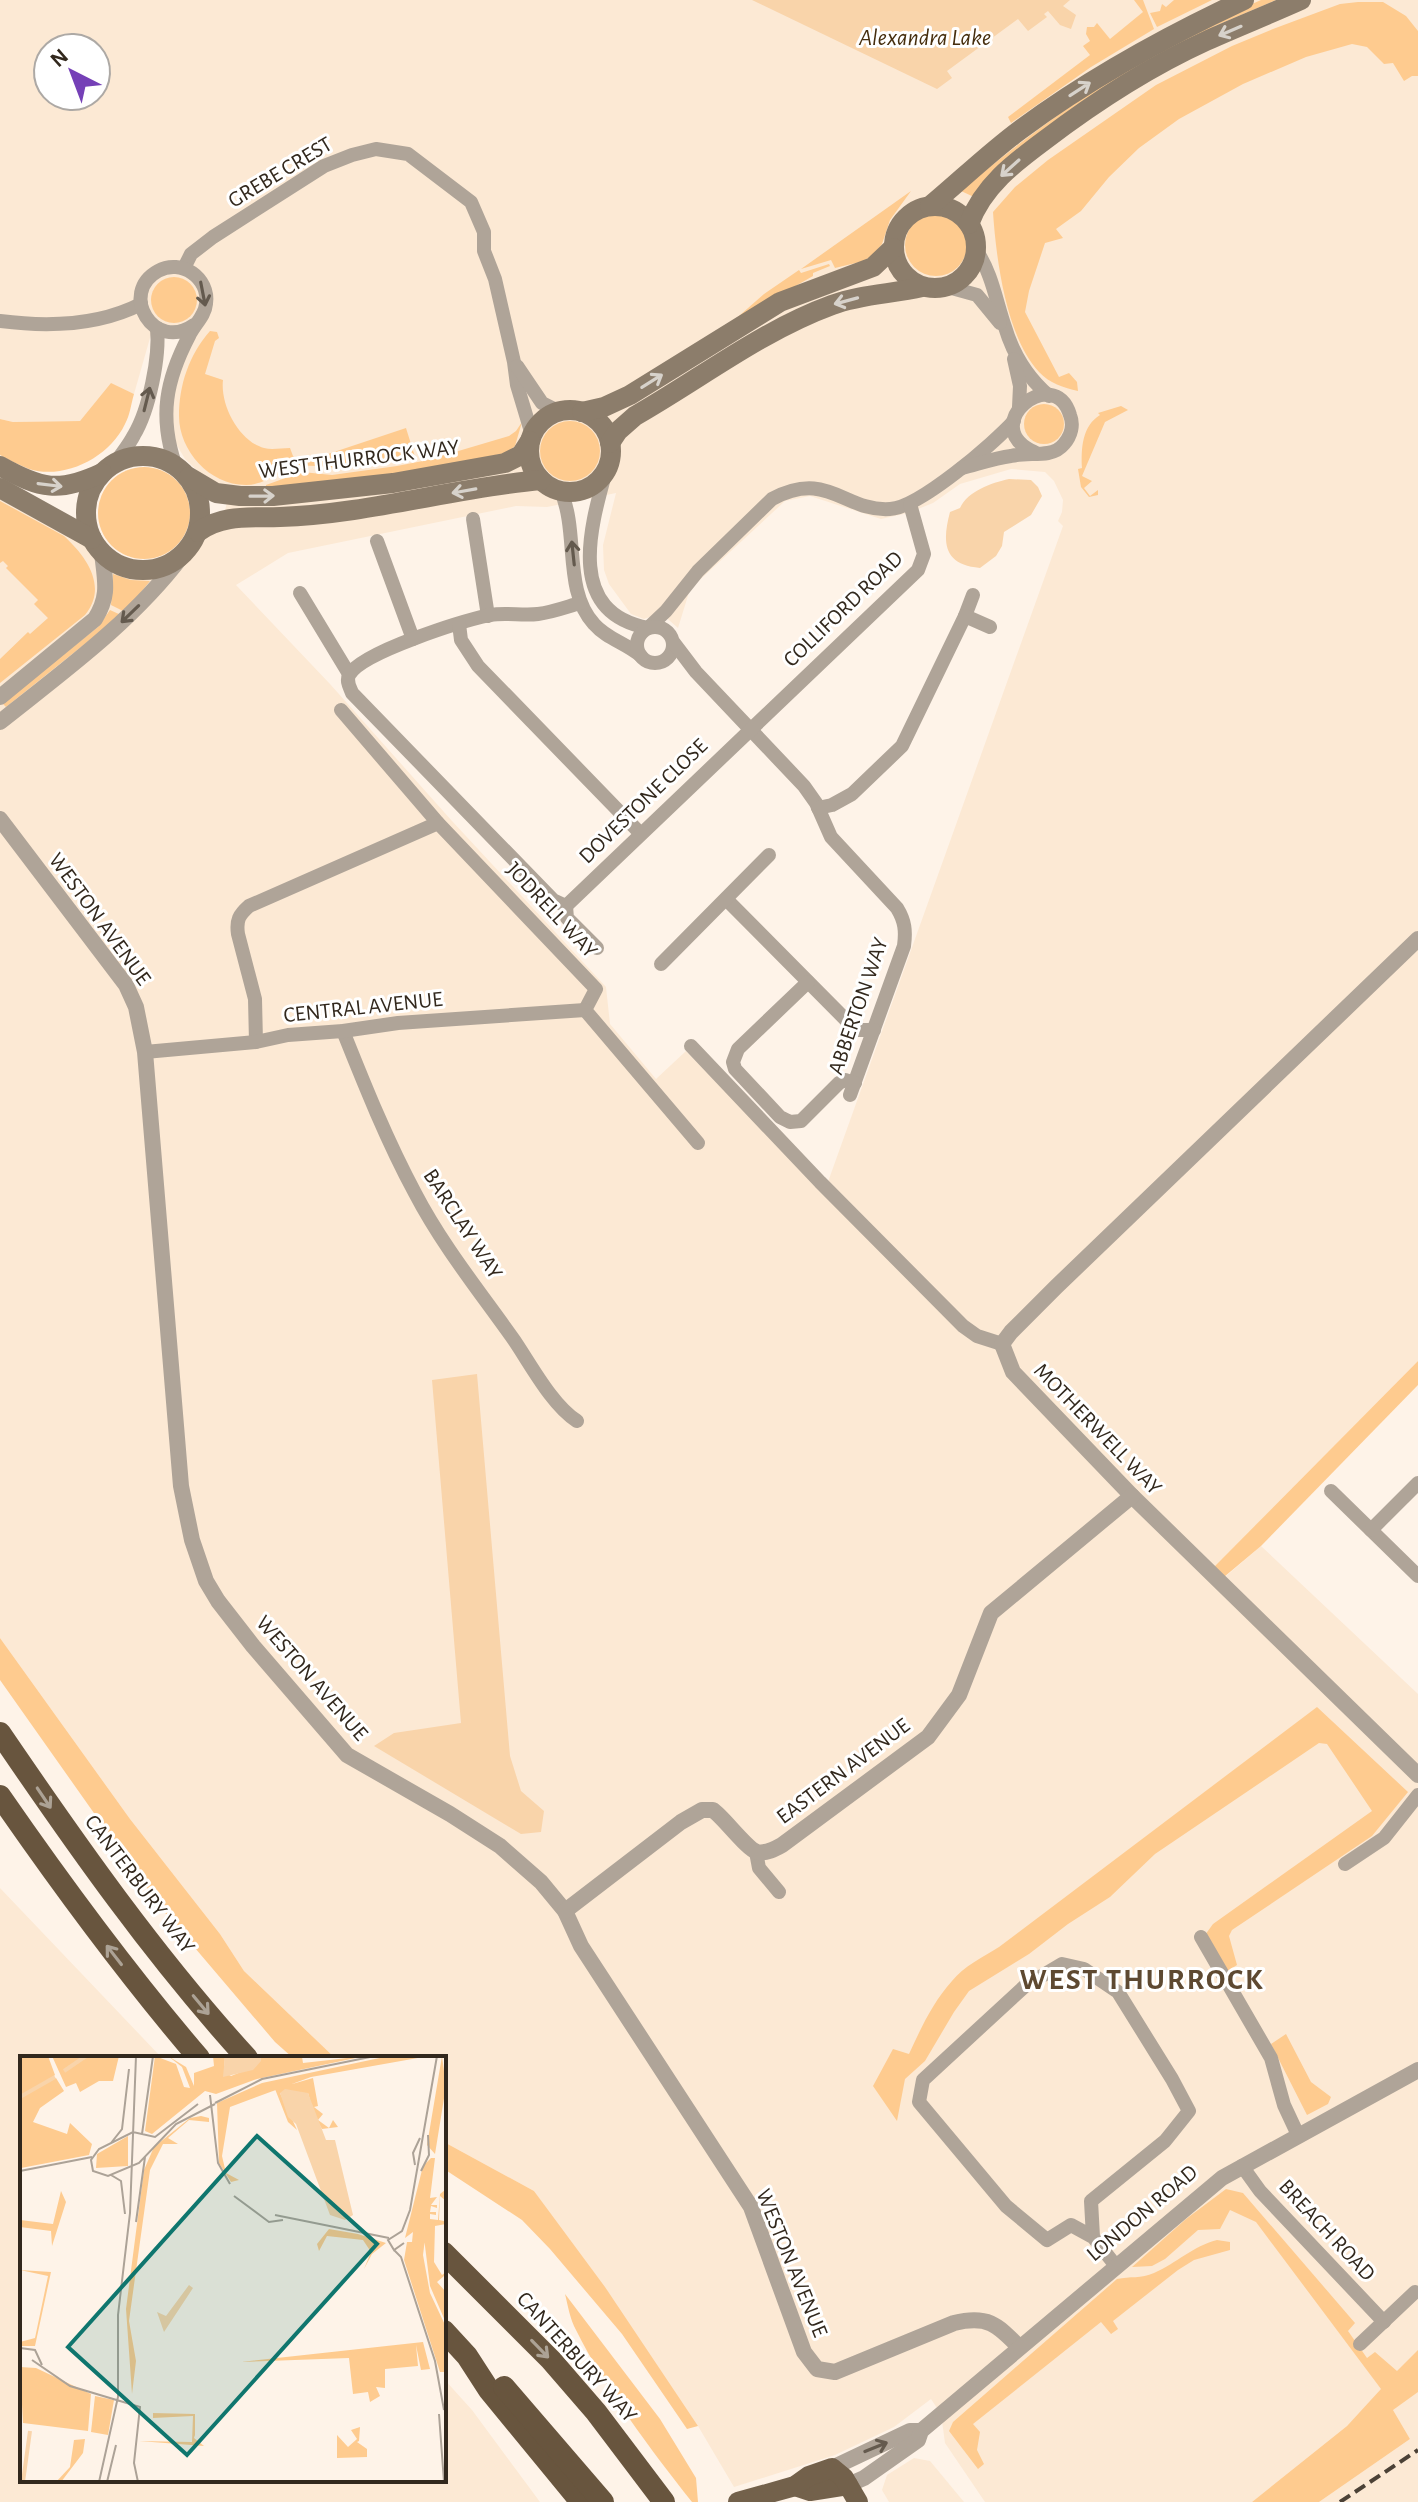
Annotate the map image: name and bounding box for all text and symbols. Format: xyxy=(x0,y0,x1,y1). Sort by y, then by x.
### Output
one-way arrow xyxy=(1218,25,1243,40)
water label: Alexandra Lake xyxy=(858,26,991,50)
north arrow xyxy=(32,32,112,112)
text: N xyxy=(46,45,72,71)
one-way arrow xyxy=(1068,81,1091,97)
street label: GREBE CREST xyxy=(224,132,336,212)
one-way arrow xyxy=(1000,159,1020,177)
one-way arrow xyxy=(197,281,212,306)
one-way arrow xyxy=(833,295,859,310)
one-way arrow xyxy=(640,373,663,389)
one-way arrow xyxy=(141,386,156,412)
street label: WEST THURROCK WAY xyxy=(257,436,461,482)
one-way arrow xyxy=(37,477,63,492)
one-way arrow xyxy=(451,485,477,500)
one-way arrow xyxy=(248,488,275,503)
one-way arrow xyxy=(566,540,581,567)
street label: COLLIFORD ROAD xyxy=(779,547,907,671)
one-way arrow xyxy=(120,605,140,624)
street label: DOVESTONE CLOSE xyxy=(575,734,712,868)
street label: WESTON AVENUE xyxy=(45,849,155,989)
street label: JODRELL WAY xyxy=(502,858,602,962)
street label: ABBERTON WAY xyxy=(824,934,892,1077)
street label: CENTRAL AVENUE xyxy=(282,988,444,1026)
street label: BARCLAY WAY xyxy=(419,1165,507,1283)
street label: MOTHERWELL WAY xyxy=(1030,1359,1166,1499)
street label: WESTON AVENUE xyxy=(252,1611,372,1745)
street label: EASTERN AVENUE xyxy=(772,1714,914,1828)
one-way arrow xyxy=(36,1786,52,1808)
street label: CANTERBURY WAY xyxy=(81,1811,199,1958)
one-way arrow xyxy=(105,1945,122,1966)
district label: WEST THURROCK xyxy=(1020,1965,1264,1995)
one-way arrow xyxy=(192,1994,210,2014)
inset map xyxy=(20,2056,446,2482)
street label: LONDON ROAD xyxy=(1083,2161,1201,2265)
street label: BREACH ROAD xyxy=(1275,2175,1379,2285)
street label: WESTON AVENUE xyxy=(752,2186,832,2340)
street label: CANTERBURY WAY xyxy=(513,2287,641,2427)
one-way arrow xyxy=(530,2339,549,2358)
one-way arrow xyxy=(863,2439,888,2453)

